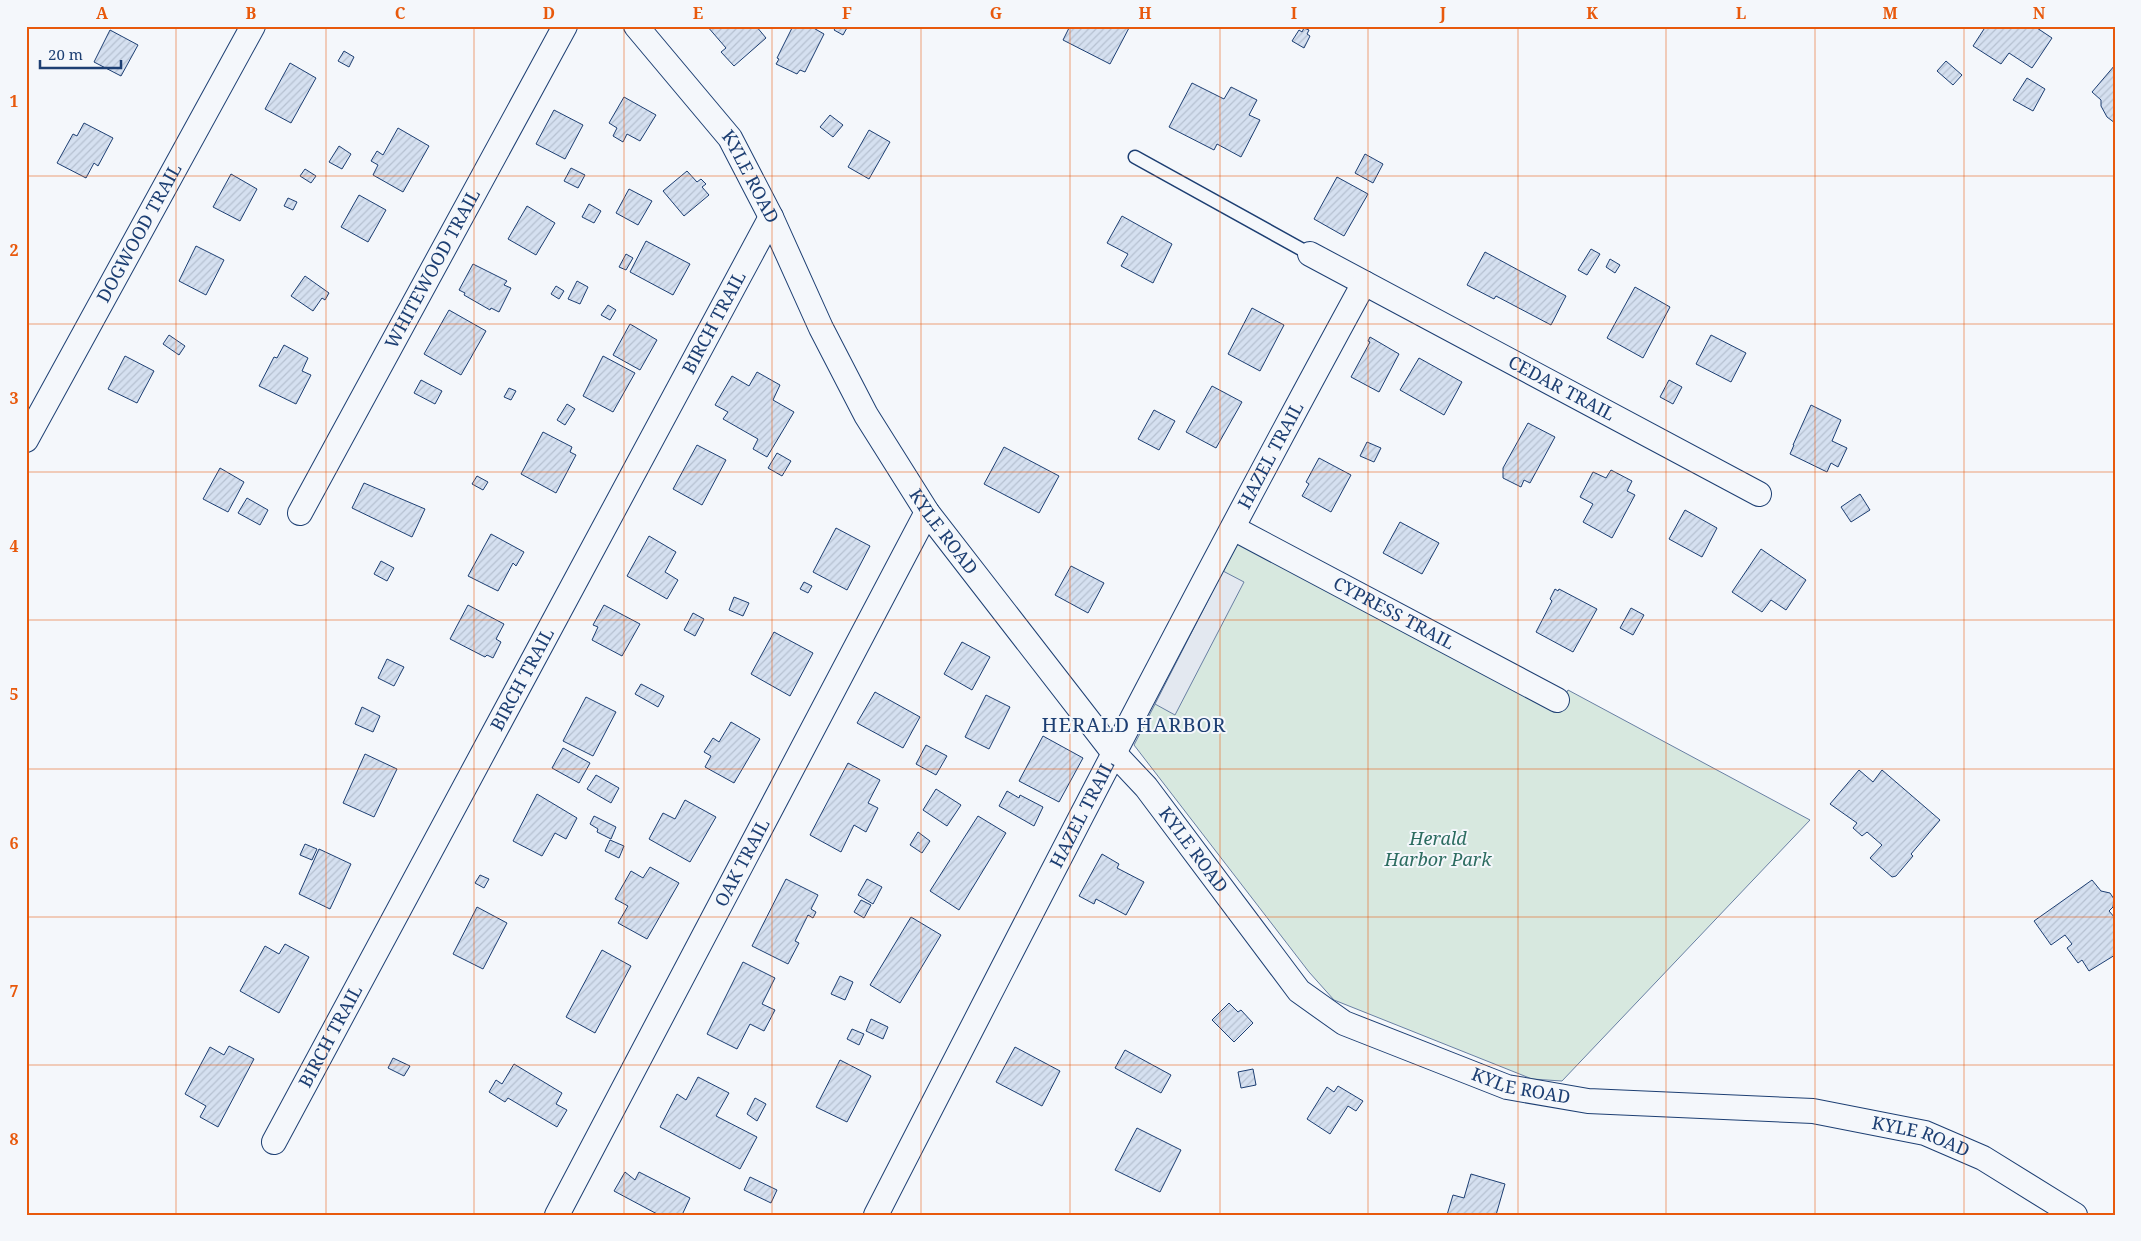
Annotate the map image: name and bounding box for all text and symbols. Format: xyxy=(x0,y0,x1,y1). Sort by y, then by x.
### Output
text: A xyxy=(96,2,109,24)
text: B xyxy=(246,2,257,24)
text: C xyxy=(395,2,406,24)
text: D xyxy=(543,2,555,24)
text: E xyxy=(693,2,703,24)
text: F xyxy=(842,2,852,24)
text: G xyxy=(990,2,1002,24)
text: H xyxy=(1138,2,1152,24)
text: I xyxy=(1291,2,1297,24)
text: J xyxy=(1439,2,1447,24)
text: K xyxy=(1586,2,1598,24)
text: L xyxy=(1736,2,1746,24)
text: M xyxy=(1882,2,1898,24)
text: N xyxy=(2033,2,2046,24)
scale bar xyxy=(40,38,121,70)
text: 20 m xyxy=(48,44,83,64)
text: 1 xyxy=(9,90,19,112)
street label: KYLE ROAD xyxy=(717,124,785,227)
street label: DOGWOOD TRAIL xyxy=(91,159,186,306)
street label: WHITEWOOD TRAIL xyxy=(379,184,485,352)
text: 2 xyxy=(9,239,19,261)
street label: BIRCH TRAIL xyxy=(676,267,751,378)
street label: CEDAR TRAIL xyxy=(1504,349,1619,426)
text: 3 xyxy=(9,387,19,409)
street label: HAZEL TRAIL xyxy=(1232,397,1308,513)
street label: KYLE ROAD xyxy=(904,484,984,579)
text: 4 xyxy=(9,535,19,557)
street label: CYPRESS TRAIL xyxy=(1329,570,1459,654)
street label: BIRCH TRAIL xyxy=(484,623,559,735)
text: 5 xyxy=(9,683,19,705)
district label: HERALD HARBOR xyxy=(1042,711,1226,738)
street label: HAZEL TRAIL xyxy=(1044,756,1119,872)
street label: KYLE ROAD xyxy=(1154,802,1234,897)
street label: OAK TRAIL xyxy=(708,814,775,911)
park label: Herald Harbor Park xyxy=(1384,826,1492,871)
text: 6 xyxy=(9,832,19,854)
text: 7 xyxy=(9,980,19,1002)
street label: BIRCH TRAIL xyxy=(293,980,367,1091)
street label: KYLE ROAD xyxy=(1468,1061,1572,1109)
street label: KYLE ROAD xyxy=(1870,1110,1974,1162)
text: 8 xyxy=(9,1128,19,1150)

